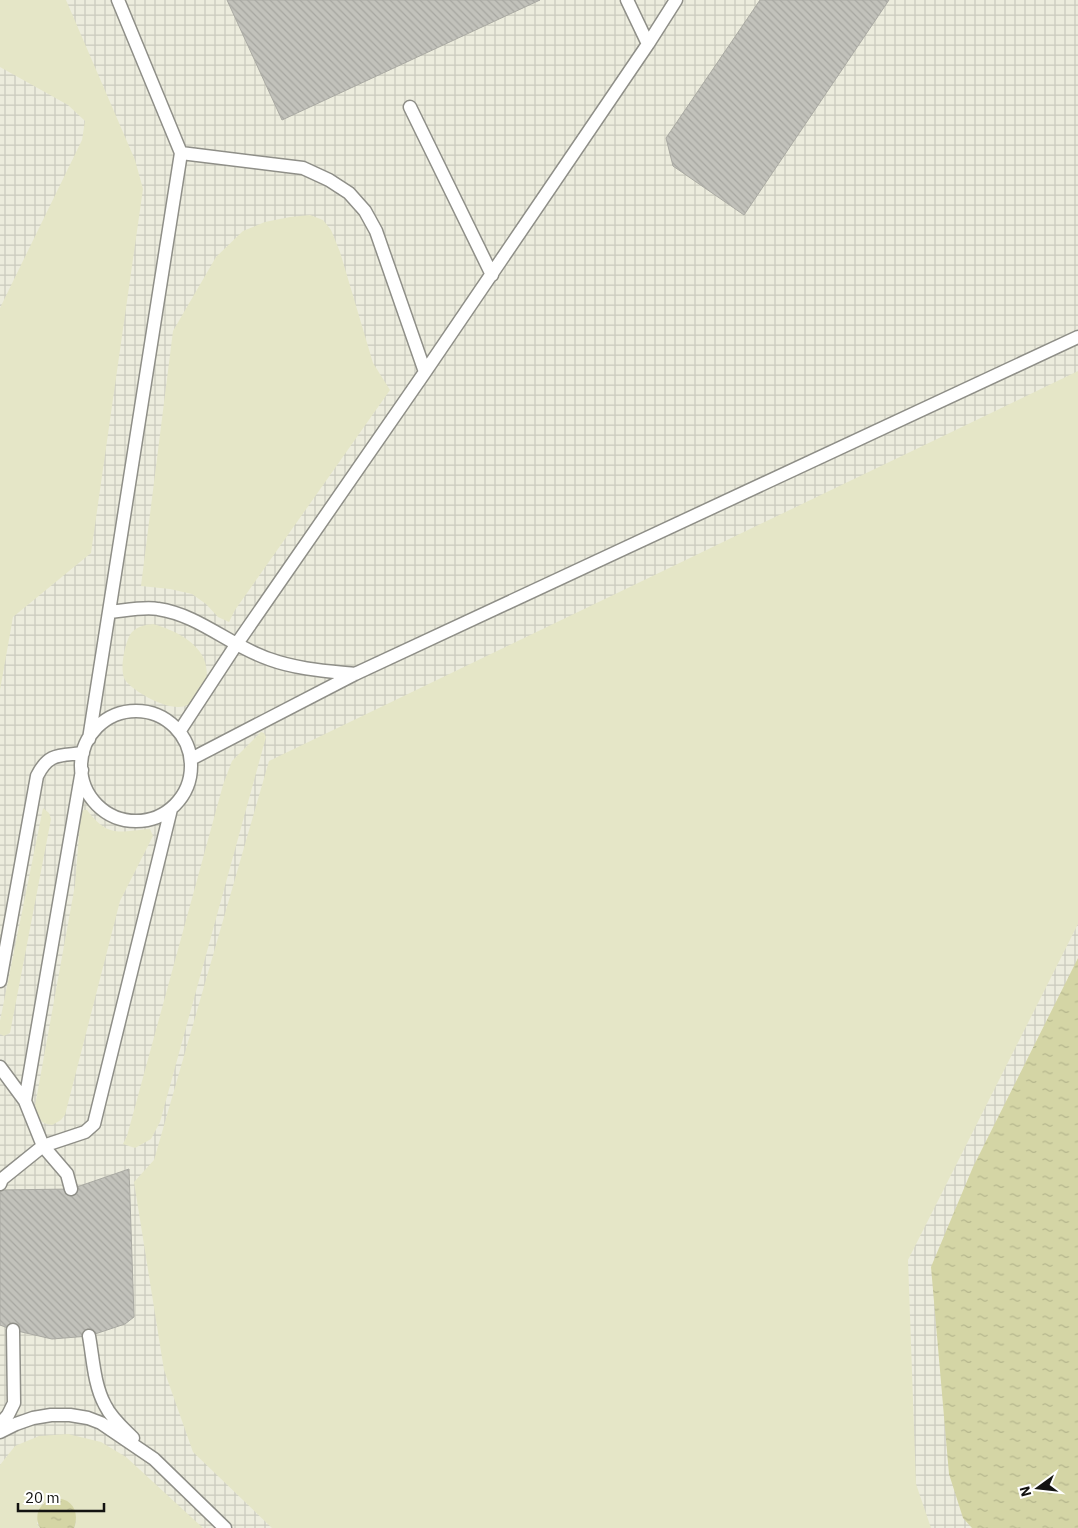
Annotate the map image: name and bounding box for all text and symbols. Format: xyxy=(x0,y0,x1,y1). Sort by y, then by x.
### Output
north arrow xyxy=(1013,1463,1063,1513)
scale bar xyxy=(18,1480,104,1512)
text: N xyxy=(1015,1484,1035,1499)
text: 20 m xyxy=(25,1488,60,1507)

